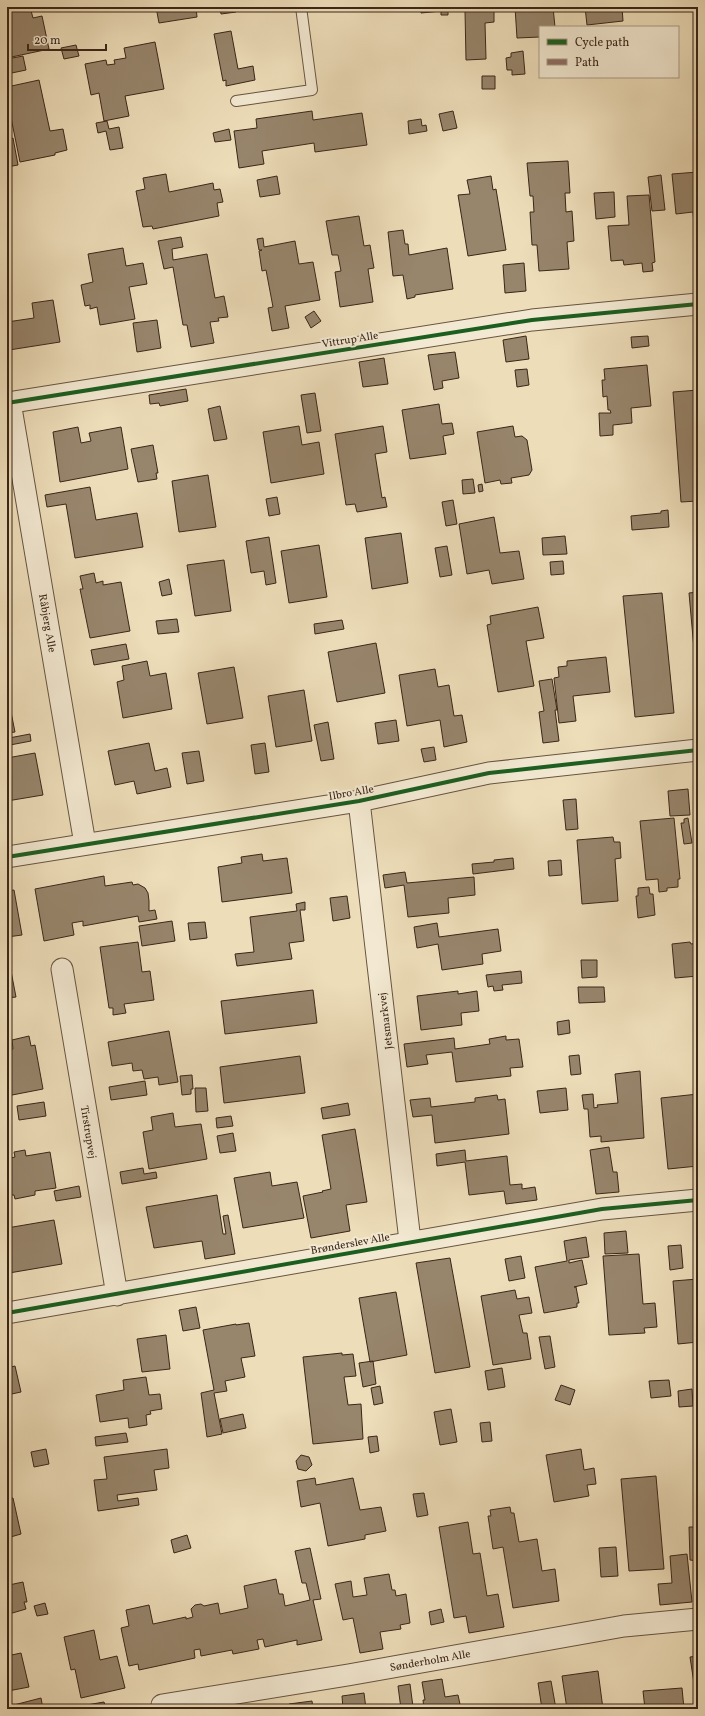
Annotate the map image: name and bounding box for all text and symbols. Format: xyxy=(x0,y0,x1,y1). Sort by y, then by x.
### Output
scale bar xyxy=(28,26,106,52)
legend xyxy=(539,26,679,78)
text: 20 m xyxy=(34,33,61,49)
text: Cycle path xyxy=(575,35,630,51)
text: Path xyxy=(575,55,599,71)
street label: Vittrup Alle xyxy=(321,329,379,352)
street label: Råbjerg Alle xyxy=(34,593,59,654)
street label: Ilbro Alle xyxy=(328,782,375,805)
street label: Jetsmarkvej xyxy=(376,991,397,1050)
street label: Tirstrupvej xyxy=(76,1105,99,1160)
street label: Brønderslev Alle xyxy=(309,1230,391,1259)
street label: Sønderholm Alle xyxy=(389,1647,472,1676)

